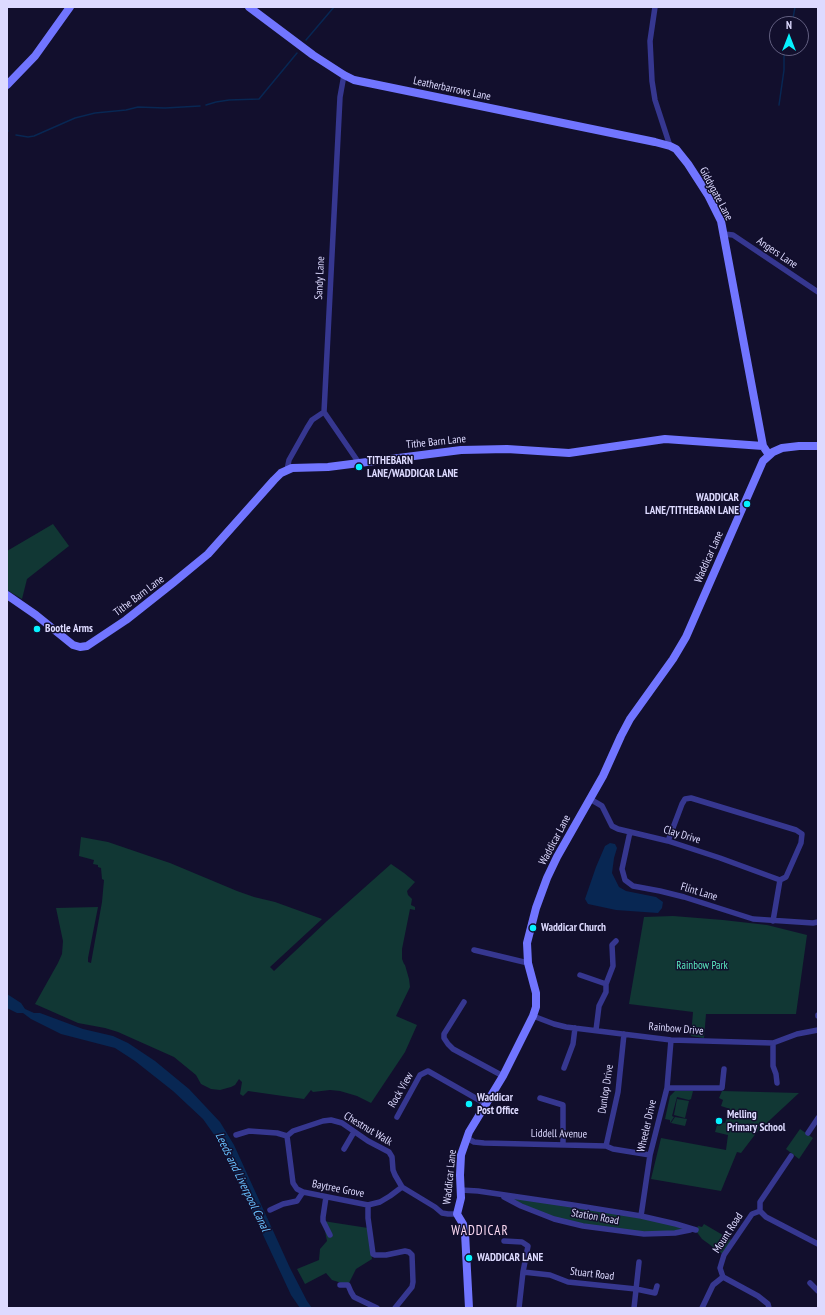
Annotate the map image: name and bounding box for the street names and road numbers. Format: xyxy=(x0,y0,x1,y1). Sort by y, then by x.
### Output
street label: Leatherbarrows Lane xyxy=(412,74,492,104)
street label: Giddygate Lane xyxy=(696,165,736,223)
street label: Angers Lane xyxy=(754,235,800,271)
street label: Sandy Lane xyxy=(312,256,328,300)
street label: Tithe Barn Lane xyxy=(405,432,467,452)
street label: Waddicar Lane xyxy=(692,529,726,585)
street label: Tithe Barn Lane xyxy=(111,573,167,619)
street label: Waddicar Lane xyxy=(536,813,574,867)
street label: Clay Drive xyxy=(662,823,702,847)
street label: Flint Lane xyxy=(679,880,719,904)
street label: Rainbow Drive xyxy=(648,1020,704,1038)
street label: Dunlop Drive xyxy=(596,1063,616,1115)
street label: Rock View xyxy=(386,1070,416,1110)
street label: Wheeler Drive xyxy=(635,1098,659,1154)
street label: Chestnut Walk xyxy=(341,1109,395,1149)
street label: Liddell Avenue xyxy=(531,1127,587,1141)
street label: Waddicar Lane xyxy=(441,1149,459,1205)
street label: Baytree Grove xyxy=(311,1177,365,1201)
street label: Station Road xyxy=(570,1206,620,1228)
street label: Mount Road xyxy=(710,1210,746,1256)
street label: Stuart Road xyxy=(569,1265,615,1283)

